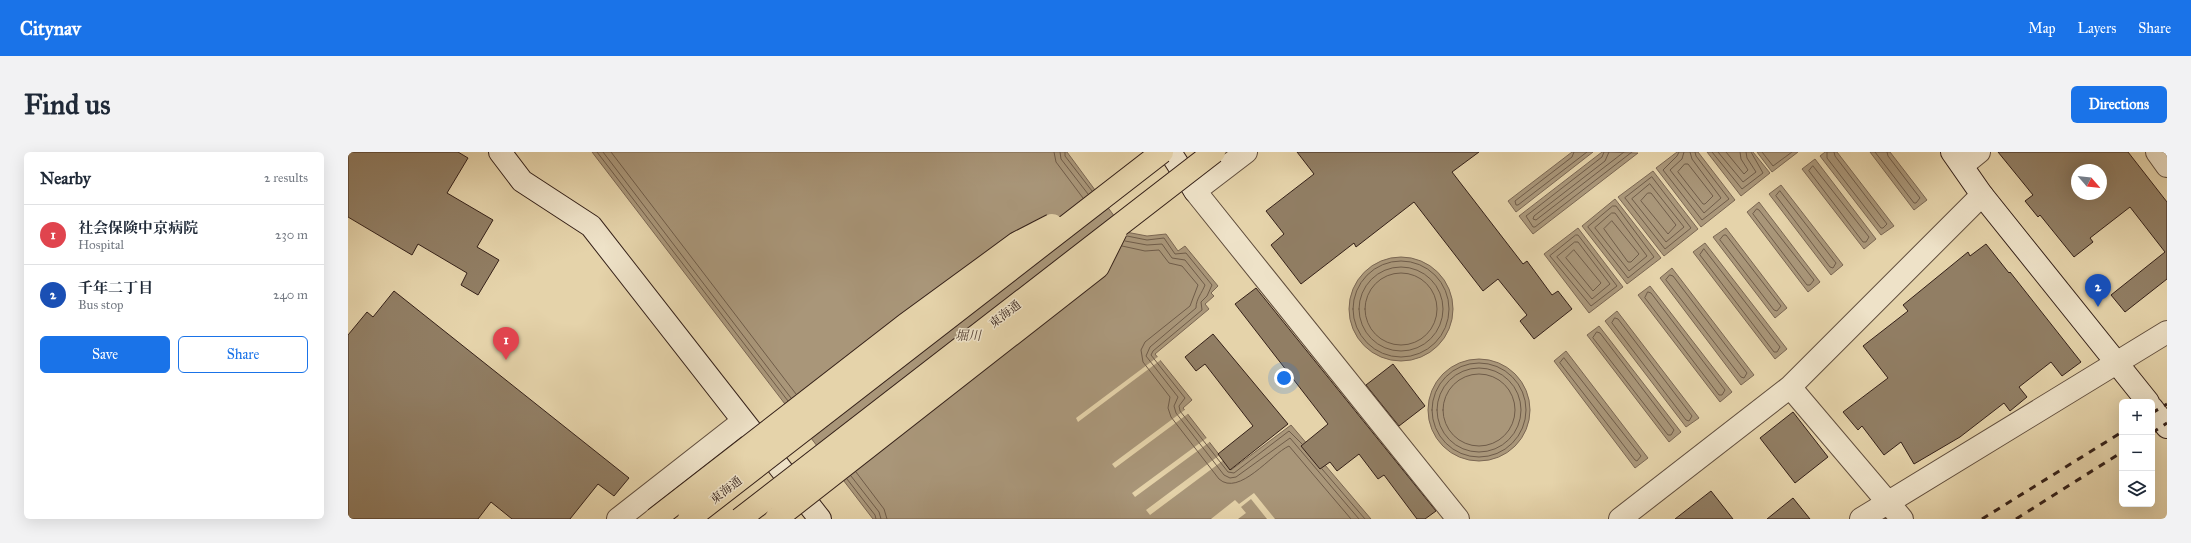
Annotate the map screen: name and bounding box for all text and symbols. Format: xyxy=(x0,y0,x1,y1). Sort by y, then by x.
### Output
text: Citynav xyxy=(20,17,81,40)
text: Map xyxy=(2028,20,2056,37)
text: Layers xyxy=(2078,20,2116,37)
text: Share xyxy=(2138,20,2171,37)
button: Directions xyxy=(2071,86,2167,123)
text: Find us xyxy=(24,87,110,122)
north arrow xyxy=(2071,164,2107,200)
text: Nearby xyxy=(40,168,91,189)
text: 2 results xyxy=(264,170,308,186)
text: 社会保険中京病院 xyxy=(78,219,198,237)
text: 1 xyxy=(50,227,56,243)
text: 230 m xyxy=(275,227,308,243)
text: Hospital xyxy=(78,237,124,253)
pin: 2 xyxy=(2085,274,2111,307)
text: 千年二丁目 xyxy=(78,279,153,297)
text: 2 xyxy=(50,287,56,303)
text: 240 m xyxy=(273,287,308,303)
text: Bus stop xyxy=(78,297,124,313)
street label: 東海通 xyxy=(987,297,1023,331)
pin: 1 xyxy=(493,327,519,360)
water label: 堀川 xyxy=(955,328,983,344)
button: Save xyxy=(40,336,170,373)
button: Share xyxy=(178,336,308,373)
your location xyxy=(1274,368,1294,388)
map controls xyxy=(2119,399,2155,507)
button: + xyxy=(2119,399,2155,435)
button: − xyxy=(2119,435,2155,471)
button: layers xyxy=(2119,471,2155,507)
street label: 東海通 xyxy=(708,473,744,507)

